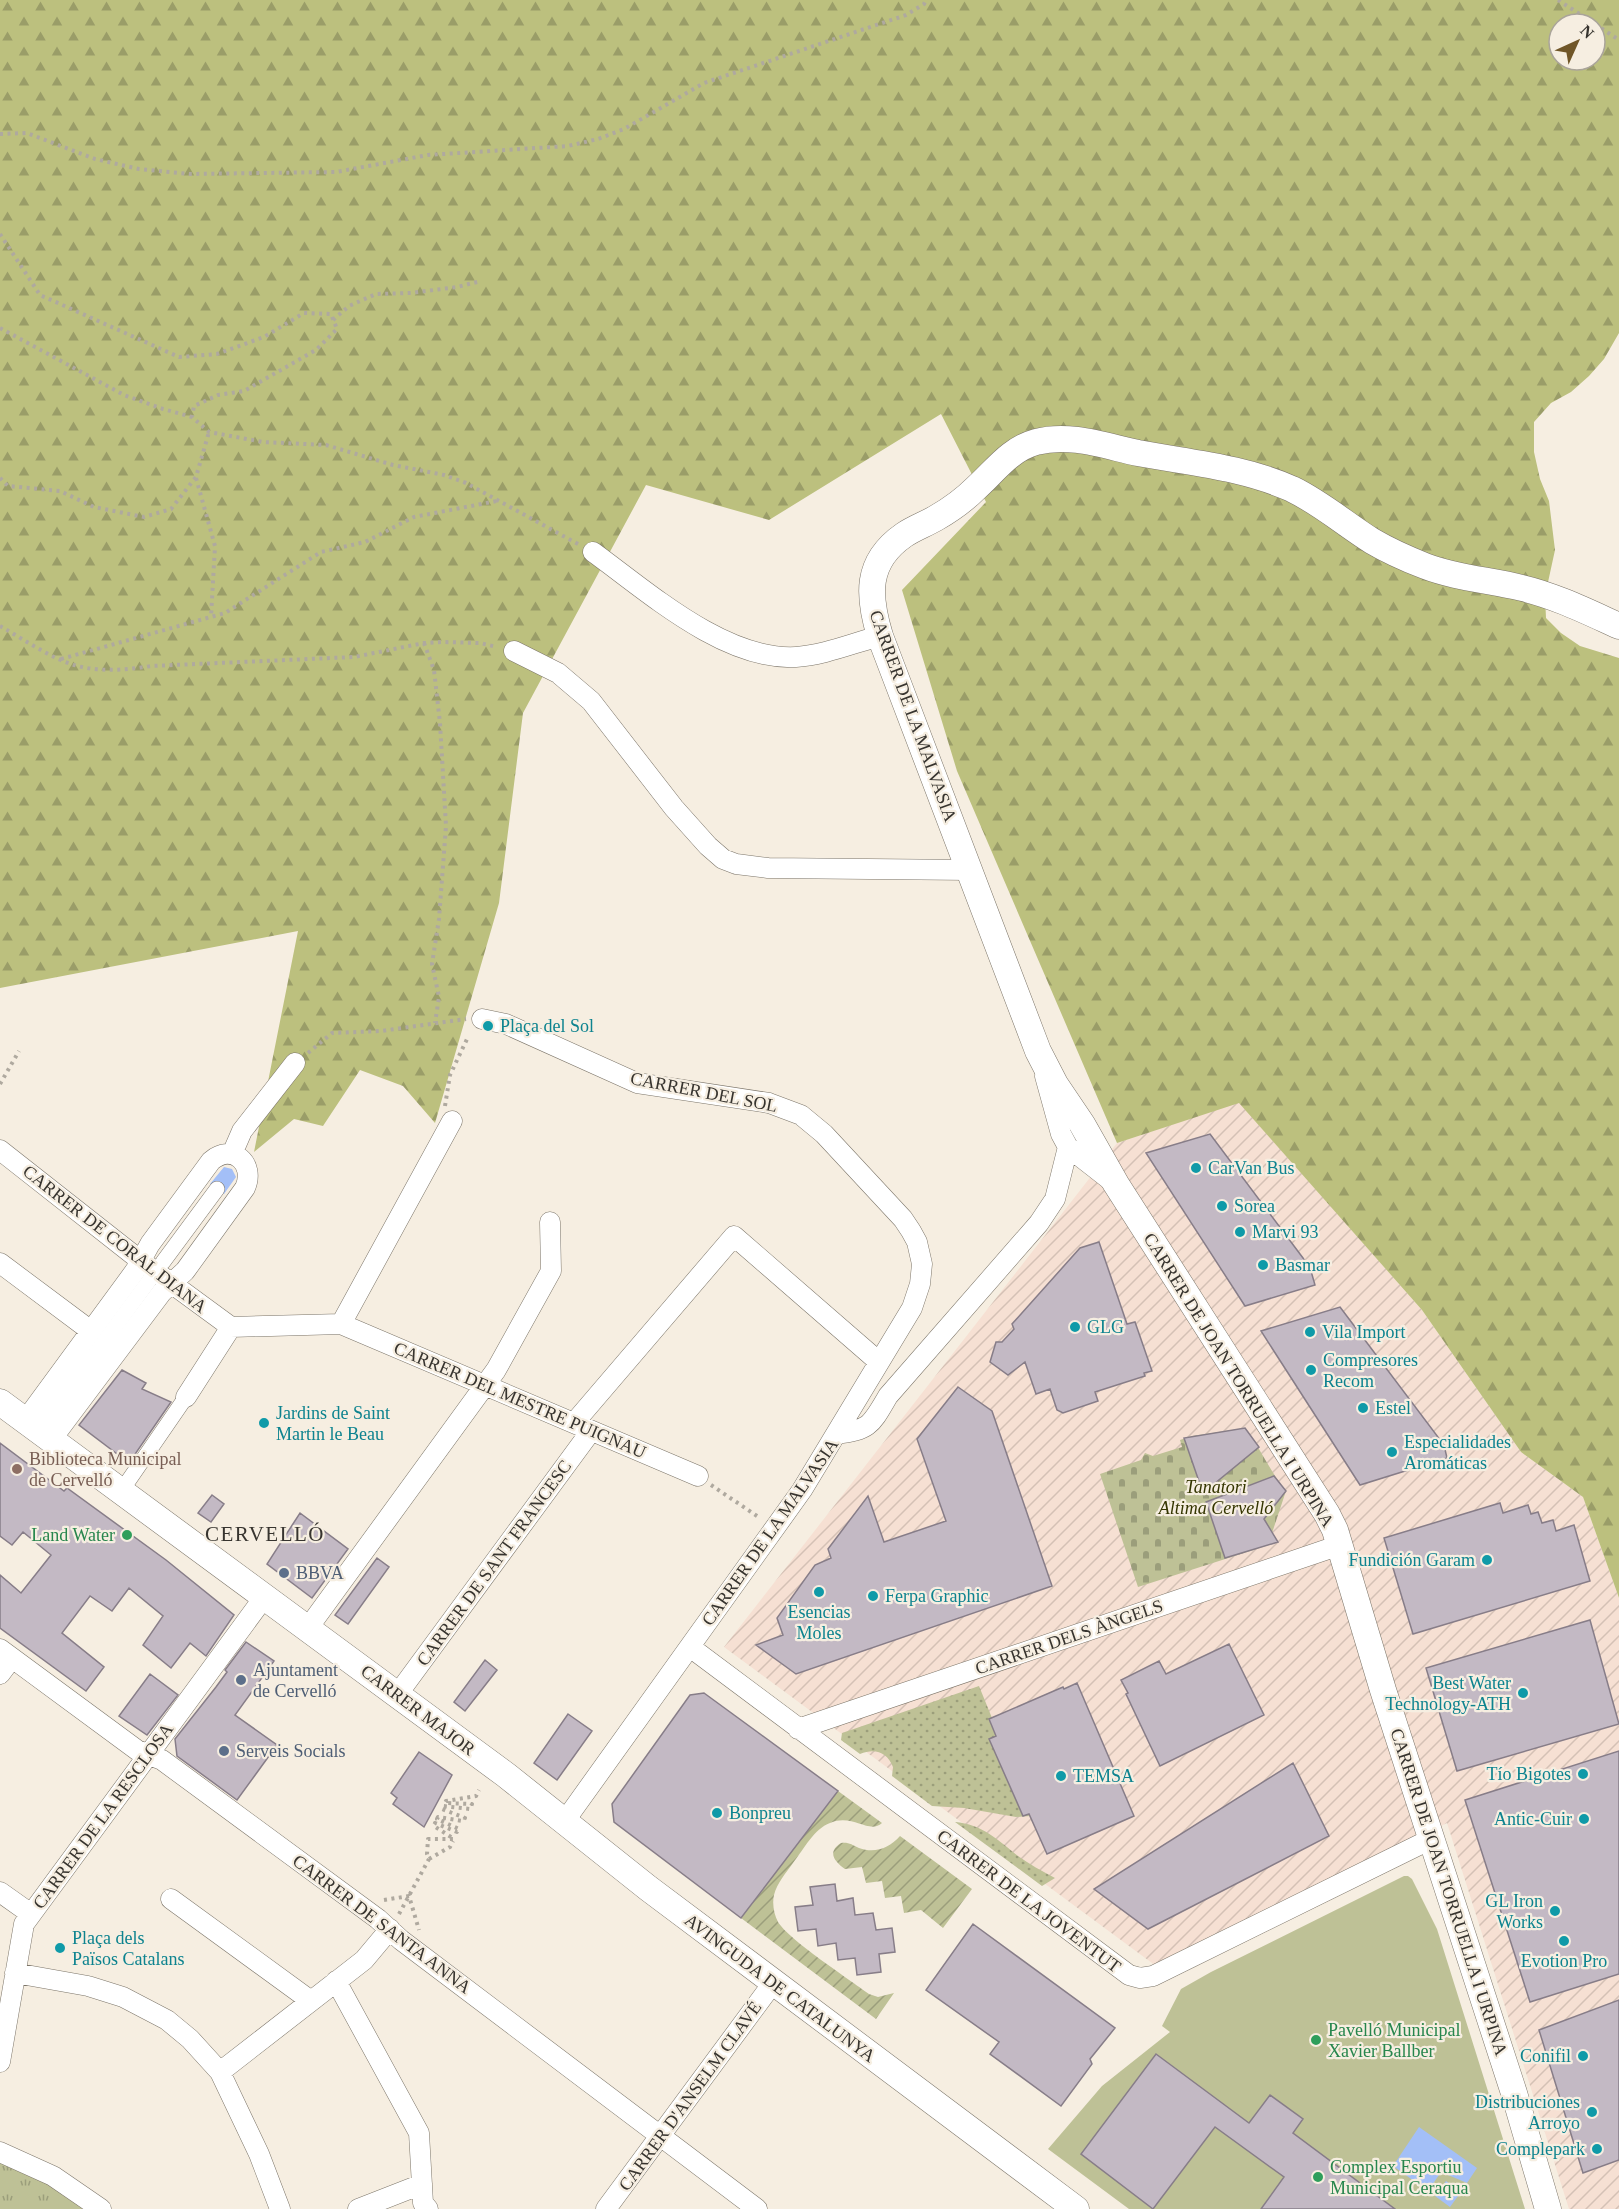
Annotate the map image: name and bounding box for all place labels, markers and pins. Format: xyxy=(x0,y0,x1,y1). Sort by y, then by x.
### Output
place label: Plaça del Sol xyxy=(500,1016,594,1036)
marker: Plaça del Sol xyxy=(481,1019,495,1033)
place label: CarVan Bus xyxy=(1208,1158,1295,1178)
marker: CarVan Bus xyxy=(1189,1161,1203,1175)
place label: Sorea xyxy=(1234,1196,1275,1216)
marker: Sorea xyxy=(1215,1199,1229,1213)
place label: Marvi 93 xyxy=(1252,1222,1319,1242)
marker: Marvi 93 xyxy=(1233,1225,1247,1239)
place label: Basmar xyxy=(1275,1255,1330,1275)
marker: Basmar xyxy=(1256,1258,1270,1272)
place label: GLG xyxy=(1087,1317,1124,1337)
marker: GLG xyxy=(1068,1320,1082,1334)
place label: Vila Import xyxy=(1322,1322,1405,1342)
marker: Vila Import xyxy=(1303,1325,1317,1339)
place label: Compresores Recom xyxy=(1323,1350,1418,1391)
marker: Compresores Recom xyxy=(1304,1363,1318,1377)
place label: Estel xyxy=(1375,1398,1411,1418)
marker: Estel xyxy=(1356,1401,1370,1415)
place label: Jardins de Saint Martin le Beau xyxy=(276,1403,390,1444)
marker: Jardins de Saint Martin le Beau xyxy=(257,1416,271,1430)
place label: Especialidades Aromáticas xyxy=(1404,1432,1511,1473)
marker: Especialidades Aromáticas xyxy=(1385,1445,1399,1459)
place label: Biblioteca Municipal de Cervelló xyxy=(29,1449,181,1490)
marker: Biblioteca Municipal de Cervelló xyxy=(10,1462,24,1476)
place label: Land Water xyxy=(31,1525,115,1545)
marker: Land Water xyxy=(120,1528,134,1542)
place label: Fundición Garam xyxy=(1349,1550,1475,1570)
marker: Fundición Garam xyxy=(1480,1553,1494,1567)
place label: BBVA xyxy=(296,1563,344,1583)
marker: BBVA xyxy=(277,1566,291,1580)
marker: Esencias Moles xyxy=(812,1585,826,1599)
place label: Ferpa Graphic xyxy=(885,1586,988,1606)
marker: Ferpa Graphic xyxy=(866,1589,880,1603)
place label: Esencias Moles xyxy=(788,1602,850,1643)
place label: Ajuntament de Cervelló xyxy=(253,1660,338,1701)
marker: Ajuntament de Cervelló xyxy=(234,1673,248,1687)
place label: Best Water Technology-ATH xyxy=(1385,1673,1511,1714)
marker: Best Water Technology-ATH xyxy=(1516,1686,1530,1700)
place label: Serveis Socials xyxy=(236,1741,346,1761)
marker: Serveis Socials xyxy=(217,1744,231,1758)
place label: Tío Bigotes xyxy=(1487,1764,1571,1784)
place label: TEMSA xyxy=(1073,1766,1134,1786)
marker: Tío Bigotes xyxy=(1576,1767,1590,1781)
marker: TEMSA xyxy=(1054,1769,1068,1783)
place label: Bonpreu xyxy=(729,1803,791,1823)
marker: Bonpreu xyxy=(710,1806,724,1820)
place label: Antic-Cuir xyxy=(1494,1809,1572,1829)
marker: Antic-Cuir xyxy=(1577,1812,1591,1826)
place label: GL Iron Works xyxy=(1485,1891,1543,1932)
marker: GL Iron Works xyxy=(1548,1904,1562,1918)
place label: Plaça dels Països Catalans xyxy=(72,1928,185,1969)
marker: Evotion Pro xyxy=(1557,1934,1571,1948)
marker: Plaça dels Països Catalans xyxy=(53,1941,67,1955)
place label: Evotion Pro xyxy=(1521,1951,1607,1971)
place label: Pavelló Municipal Xavier Ballber xyxy=(1328,2020,1460,2061)
marker: Pavelló Municipal Xavier Ballber xyxy=(1309,2033,1323,2047)
place label: Conifil xyxy=(1520,2046,1571,2066)
marker: Conifil xyxy=(1576,2049,1590,2063)
place label: Distribuciones Arroyo xyxy=(1475,2092,1580,2133)
marker: Distribuciones Arroyo xyxy=(1585,2105,1599,2119)
place label: Complepark xyxy=(1496,2139,1585,2159)
marker: Complepark xyxy=(1590,2142,1604,2156)
place label: Complex Esportiu Municipal Ceraqua xyxy=(1330,2157,1468,2198)
marker: Complex Esportiu Municipal Ceraqua xyxy=(1311,2170,1325,2184)

